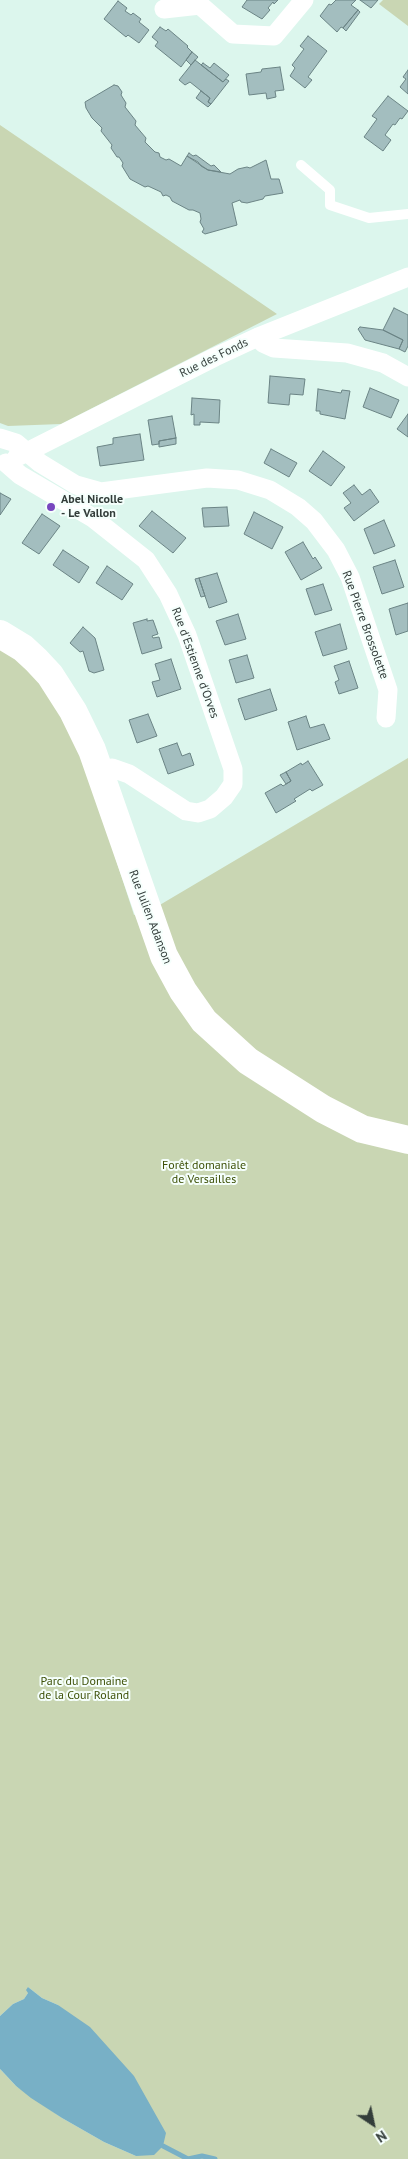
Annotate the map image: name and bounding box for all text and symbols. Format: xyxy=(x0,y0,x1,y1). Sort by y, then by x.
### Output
street label: Rue des Fonds xyxy=(177,335,251,381)
place label: Abel Nicolle - Le Vallon xyxy=(61,493,123,521)
marker: Abel Nicolle - Le Vallon xyxy=(45,501,57,513)
street label: Rue Pierre Brossolette xyxy=(339,569,391,681)
street label: Rue d'Estienne d'Orves xyxy=(168,606,222,720)
street label: Rue Julien Adanson xyxy=(125,868,175,966)
park label: Forêt domaniale de Versailles xyxy=(162,1159,246,1187)
park label: Parc du Domaine de la Cour Roland xyxy=(39,1675,129,1703)
north arrow xyxy=(348,2099,398,2149)
text: N xyxy=(373,2126,390,2146)

